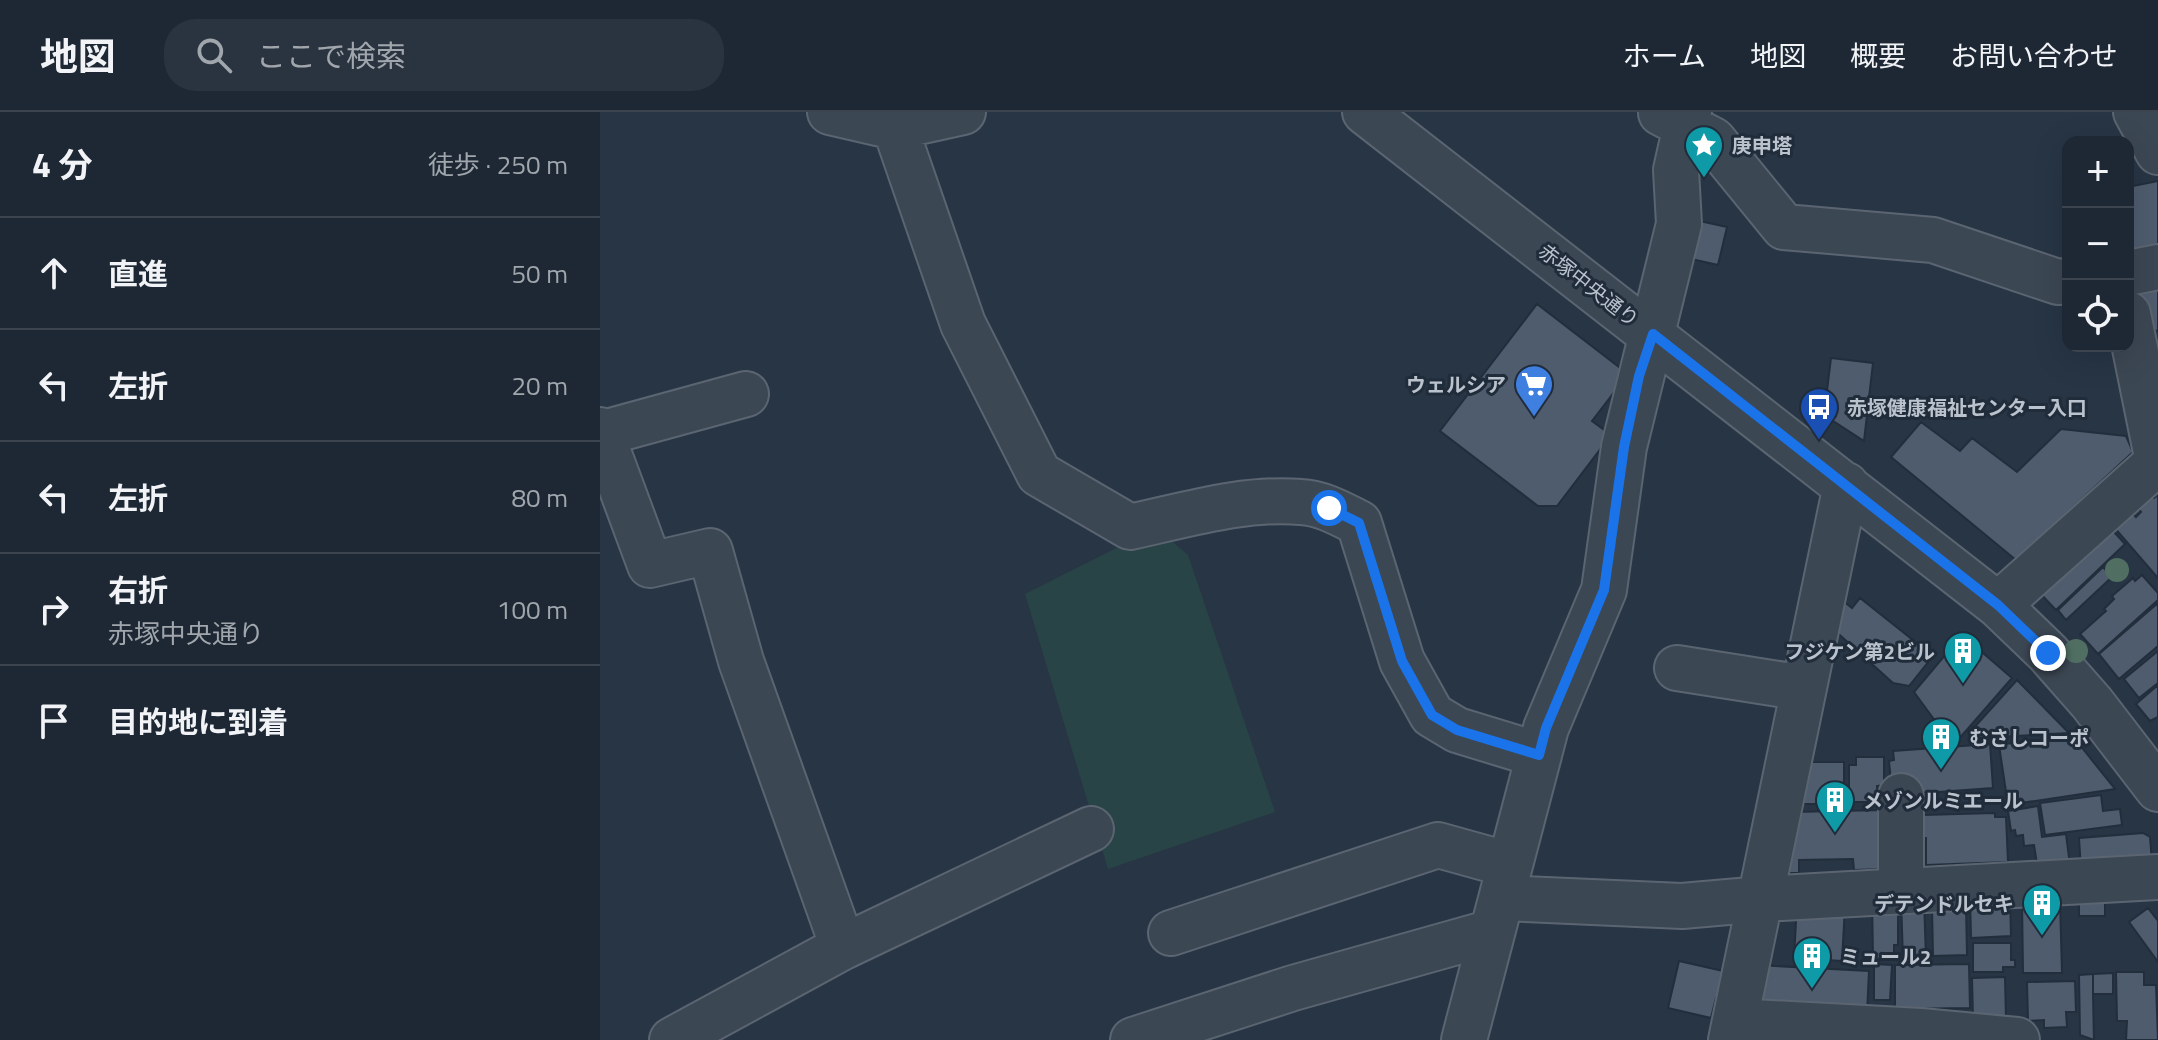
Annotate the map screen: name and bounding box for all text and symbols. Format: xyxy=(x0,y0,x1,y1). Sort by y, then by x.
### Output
search box xyxy=(164,19,724,91)
text: 地図 xyxy=(40,27,116,85)
icon: search xyxy=(192,33,236,77)
text: ここで検索 xyxy=(256,33,406,79)
text: ホーム xyxy=(1623,34,1706,77)
text: 地図 xyxy=(1750,34,1806,77)
text: 概要 xyxy=(1850,34,1906,77)
text: お問い合わせ xyxy=(1950,34,2118,77)
place icon: 庚申塔 xyxy=(1683,124,1725,179)
place label: 庚申塔 xyxy=(1732,130,1792,161)
map controls xyxy=(2062,136,2134,352)
button: + xyxy=(2062,136,2134,208)
text: 4 分 xyxy=(32,138,93,190)
text: 徒歩 · 250 m xyxy=(428,145,568,184)
button: − xyxy=(2062,208,2134,280)
street label: 赤塚中央通り xyxy=(1532,236,1646,334)
icon: ahead xyxy=(32,251,76,295)
text: 直進 xyxy=(108,251,168,297)
text: 50 m xyxy=(511,254,568,293)
button: locate xyxy=(2062,280,2134,352)
icon: left xyxy=(32,363,76,407)
text: 左折 xyxy=(108,363,168,409)
supermarket icon: ウェルシア xyxy=(1513,363,1555,418)
text: 20 m xyxy=(511,366,568,405)
place label: ウェルシア xyxy=(1406,369,1506,400)
bus stop icon: 赤塚健康福祉センター入口 xyxy=(1798,386,1840,441)
place label: 赤塚健康福祉センター入口 xyxy=(1847,392,2087,423)
icon: left xyxy=(32,475,76,519)
text: 左折 xyxy=(108,475,168,521)
text: 80 m xyxy=(511,478,568,517)
route start xyxy=(1311,490,1347,526)
text: 右折 xyxy=(108,567,168,613)
icon: right xyxy=(32,587,76,631)
text: 100 m xyxy=(497,590,568,629)
text: 赤塚中央通り xyxy=(108,614,264,653)
building icon: フジケン第2ビル xyxy=(1942,630,1984,685)
route end xyxy=(2030,635,2066,671)
place label: フジケン第2ビル xyxy=(1784,636,1935,667)
icon: arrive xyxy=(32,699,76,743)
text: 目的地に到着 xyxy=(108,699,288,745)
building icon: むさしコーポ xyxy=(1920,716,1962,771)
place label: むさしコーポ xyxy=(1969,722,2089,753)
building icon: メゾンルミエール xyxy=(1814,779,1856,834)
place label: メゾンルミエール xyxy=(1863,785,2023,816)
building icon: デテンドルセキ xyxy=(2021,882,2063,937)
place label: デテンドルセキ xyxy=(1874,888,2014,919)
building icon: ミュール2 xyxy=(1791,935,1833,990)
place label: ミュール2 xyxy=(1840,941,1931,972)

